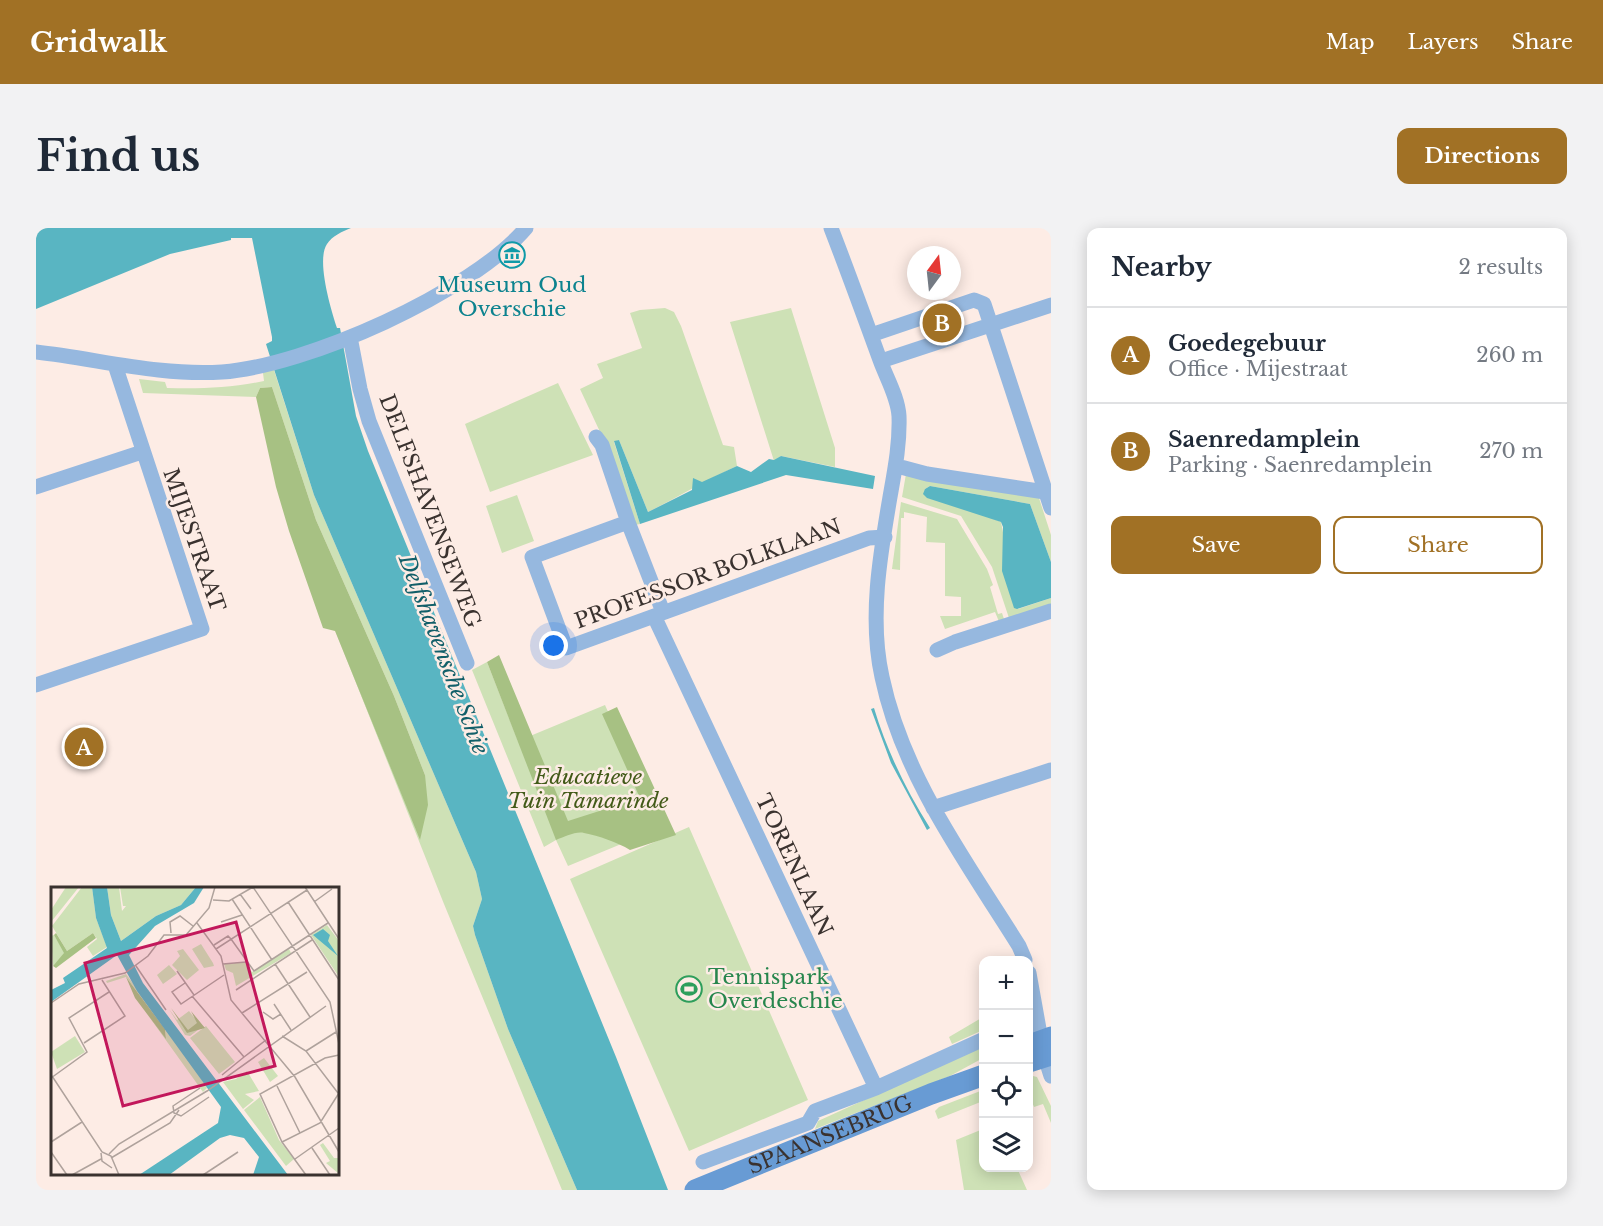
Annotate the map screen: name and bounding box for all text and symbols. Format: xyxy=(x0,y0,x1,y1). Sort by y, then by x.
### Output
text: Gridwalk xyxy=(30,25,167,60)
text: Map xyxy=(1326,29,1375,55)
text: Layers xyxy=(1408,29,1479,55)
text: Share xyxy=(1512,29,1573,55)
button: Directions xyxy=(1397,128,1567,184)
text: Find us xyxy=(36,130,200,182)
museum icon: Museum Oud Overschie xyxy=(497,240,527,270)
north arrow xyxy=(907,246,961,300)
text: Nearby xyxy=(1111,251,1212,283)
text: 2 results xyxy=(1459,255,1543,279)
place label: Museum Oud Overschie xyxy=(438,272,586,322)
pin: B xyxy=(922,300,962,346)
text: Goedegebuur xyxy=(1168,330,1326,357)
text: A xyxy=(1122,343,1139,367)
text: 260 m xyxy=(1476,343,1543,367)
text: Office · Mijestraat xyxy=(1168,357,1348,381)
street label: DELFSHAVENSEWEG xyxy=(373,391,487,631)
text: Saenredamplein xyxy=(1168,426,1360,453)
text: B xyxy=(1123,439,1138,463)
text: 270 m xyxy=(1479,439,1543,463)
text: Parking · Saenredamplein xyxy=(1168,453,1432,477)
street label: MIJESTRAAT xyxy=(157,465,231,615)
street label: PROFESSOR BOLKLAAN xyxy=(571,514,845,634)
button: Save xyxy=(1111,516,1321,574)
button: Share xyxy=(1333,516,1543,574)
water label: Delfshavensche Schie xyxy=(393,549,494,758)
your location xyxy=(539,631,568,660)
pin: A xyxy=(64,724,104,770)
park label: Educatieve Tuin Tamarinde xyxy=(507,764,669,814)
street label: TORENLAAN xyxy=(750,790,838,940)
inset map xyxy=(51,887,339,1175)
map controls xyxy=(979,956,1033,1172)
button: + xyxy=(979,956,1033,1010)
place label: Tennispark Overdeschie xyxy=(708,964,843,1014)
sports icon: Tennispark Overdeschie xyxy=(674,974,704,1004)
button: − xyxy=(979,1010,1033,1064)
button: locate xyxy=(979,1064,1033,1118)
street label: SPAANSEBRUG xyxy=(744,1090,916,1180)
button: layers xyxy=(979,1118,1033,1172)

